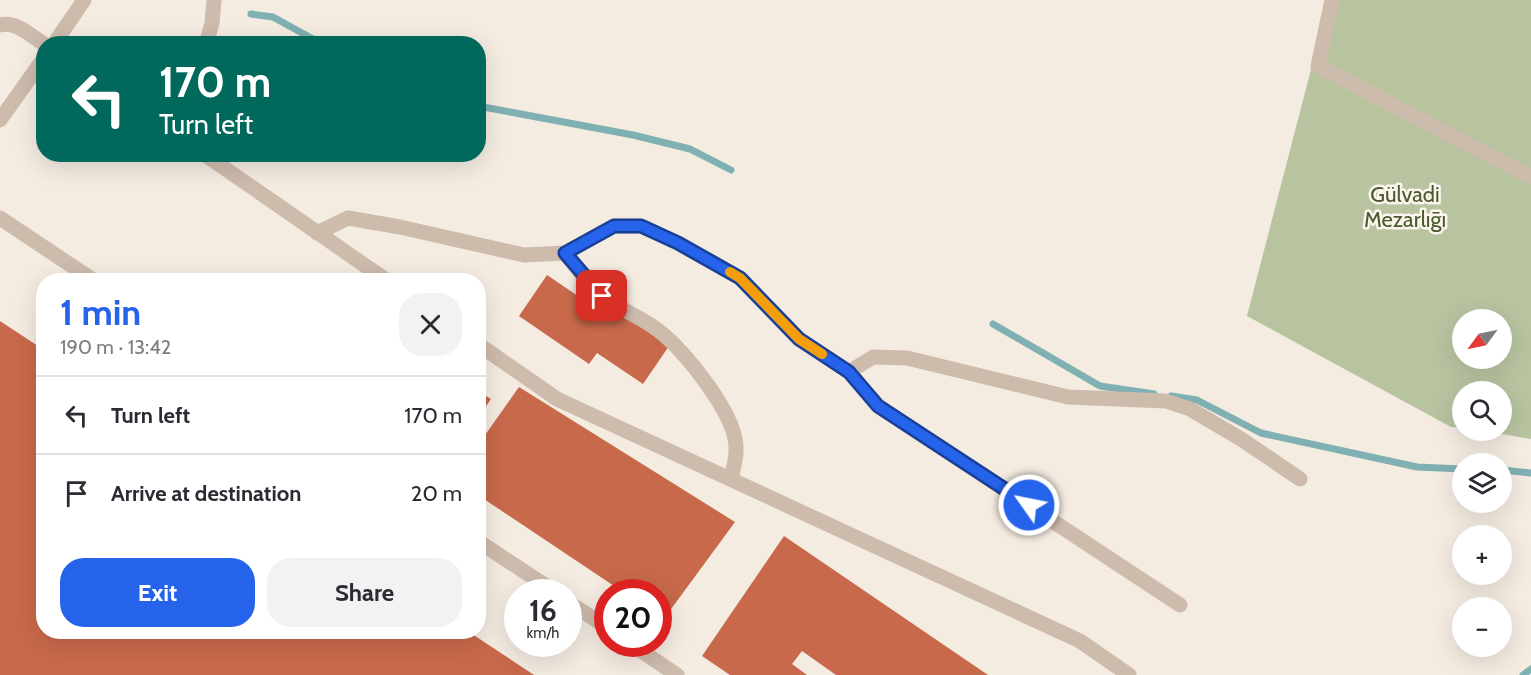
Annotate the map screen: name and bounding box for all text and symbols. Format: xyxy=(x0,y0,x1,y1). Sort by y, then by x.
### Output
text: 170 m xyxy=(159,56,271,108)
icon: left xyxy=(60,60,138,138)
text: Turn left xyxy=(159,108,253,141)
park label: Gülvadi Mezarlıḡı xyxy=(1364,181,1446,233)
pin xyxy=(576,270,627,321)
icon: arrive xyxy=(585,279,618,312)
text: 1 min xyxy=(60,290,141,334)
button: close xyxy=(399,293,462,356)
north arrow xyxy=(1452,309,1512,369)
map controls xyxy=(1452,309,1512,657)
text: 190 m · 13:42 xyxy=(60,335,171,359)
button: search xyxy=(1452,381,1512,441)
icon: left xyxy=(60,399,93,432)
text: Turn left xyxy=(111,402,190,429)
text: 170 m xyxy=(404,402,462,429)
button: layers xyxy=(1452,453,1512,513)
position arrow xyxy=(997,473,1061,537)
icon: arrive xyxy=(60,477,93,510)
text: Arrive at destination xyxy=(111,480,301,507)
text: 20 m xyxy=(411,480,462,507)
button: + xyxy=(1452,525,1512,585)
button: Exit xyxy=(60,558,255,627)
button: Share xyxy=(267,558,462,627)
speed limit sign: 20 xyxy=(594,579,672,657)
text: 16 xyxy=(529,592,557,629)
button: − xyxy=(1452,597,1512,657)
text: km/h xyxy=(527,624,559,642)

